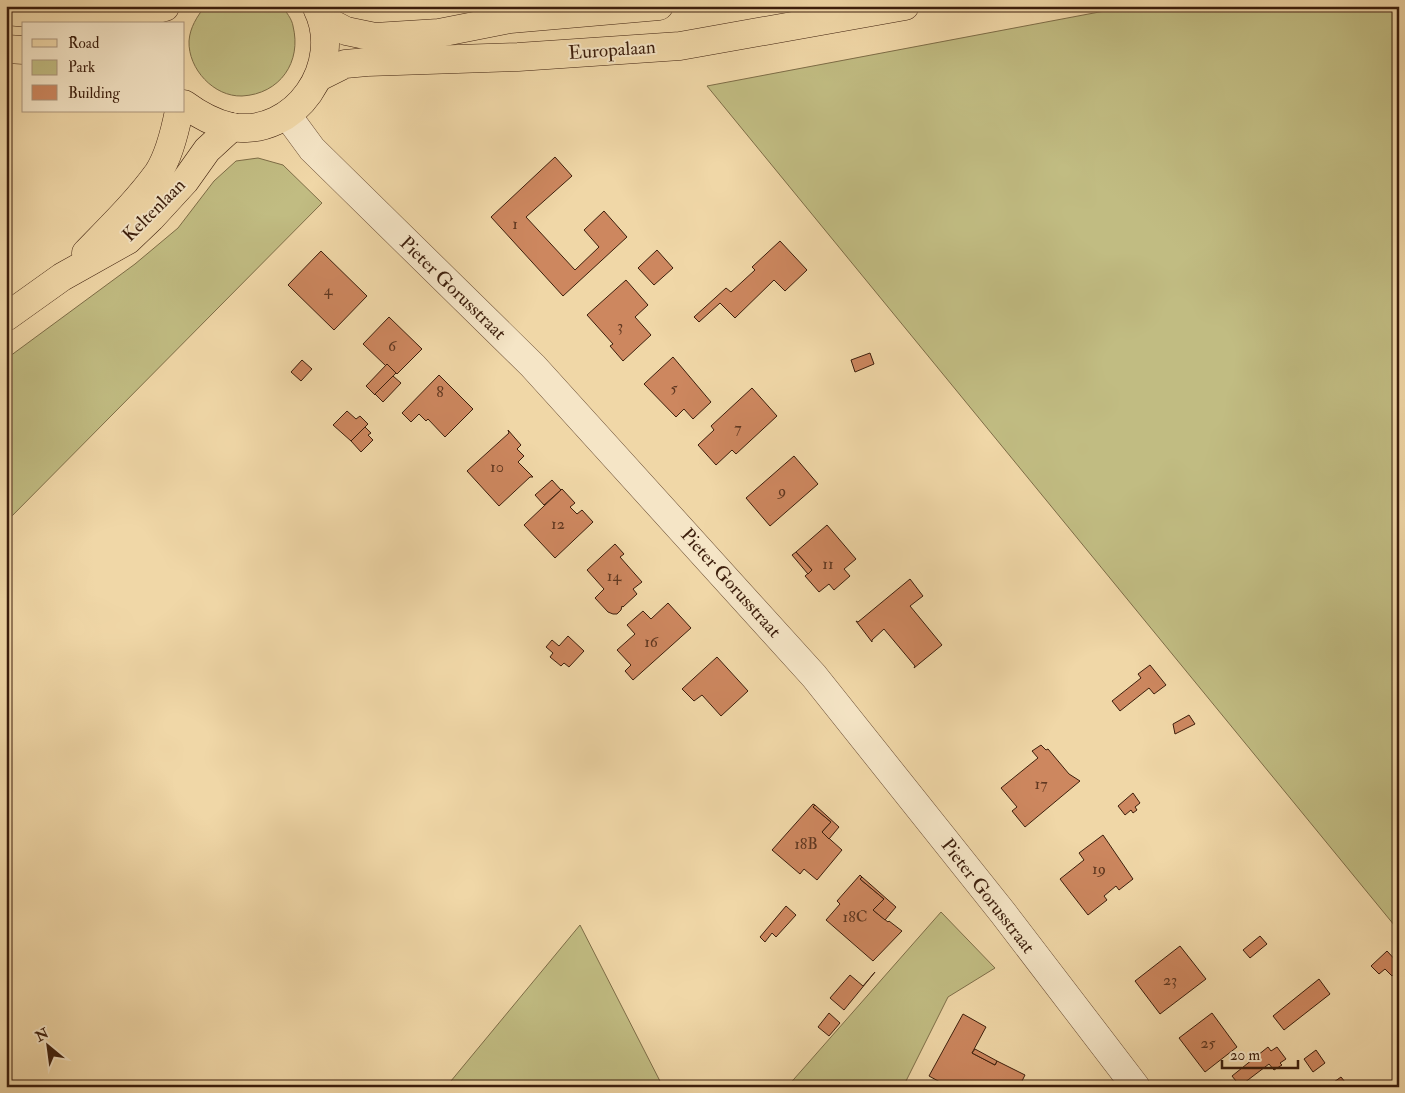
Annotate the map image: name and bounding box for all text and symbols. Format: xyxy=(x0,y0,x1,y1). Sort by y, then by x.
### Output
legend xyxy=(22,22,185,112)
text: Road xyxy=(68,34,100,53)
street label: Europalaan xyxy=(568,35,657,66)
text: Park xyxy=(68,58,95,77)
text: Building xyxy=(68,84,120,103)
street label: Keltenlaan xyxy=(117,173,191,247)
house number: 1 xyxy=(512,214,518,234)
street label: Pieter Gorusstraat xyxy=(395,231,511,345)
house number: 4 xyxy=(324,280,334,300)
house number: 3 xyxy=(617,316,623,336)
house number: 6 xyxy=(388,336,397,356)
house number: 5 xyxy=(670,378,678,398)
house number: 8 xyxy=(436,382,444,402)
house number: 7 xyxy=(734,418,742,438)
house number: 10 xyxy=(490,457,504,477)
house number: 9 xyxy=(777,481,786,501)
house number: 12 xyxy=(551,514,565,534)
street label: Pieter Gorusstraat xyxy=(676,523,786,643)
house number: 11 xyxy=(822,554,834,574)
house number: 14 xyxy=(607,566,623,586)
house number: 16 xyxy=(644,632,659,652)
house number: 17 xyxy=(1034,774,1048,794)
house number: 18B xyxy=(794,834,818,854)
street label: Pieter Gorusstraat xyxy=(936,834,1040,958)
house number: 19 xyxy=(1092,859,1106,879)
house number: 18C xyxy=(843,907,867,927)
house number: 23 xyxy=(1163,970,1177,990)
north arrow xyxy=(22,1020,72,1070)
text: N xyxy=(31,1024,52,1046)
house number: 25 xyxy=(1200,1033,1216,1053)
scale bar xyxy=(1222,1038,1299,1070)
text: 20 m xyxy=(1230,1046,1260,1065)

